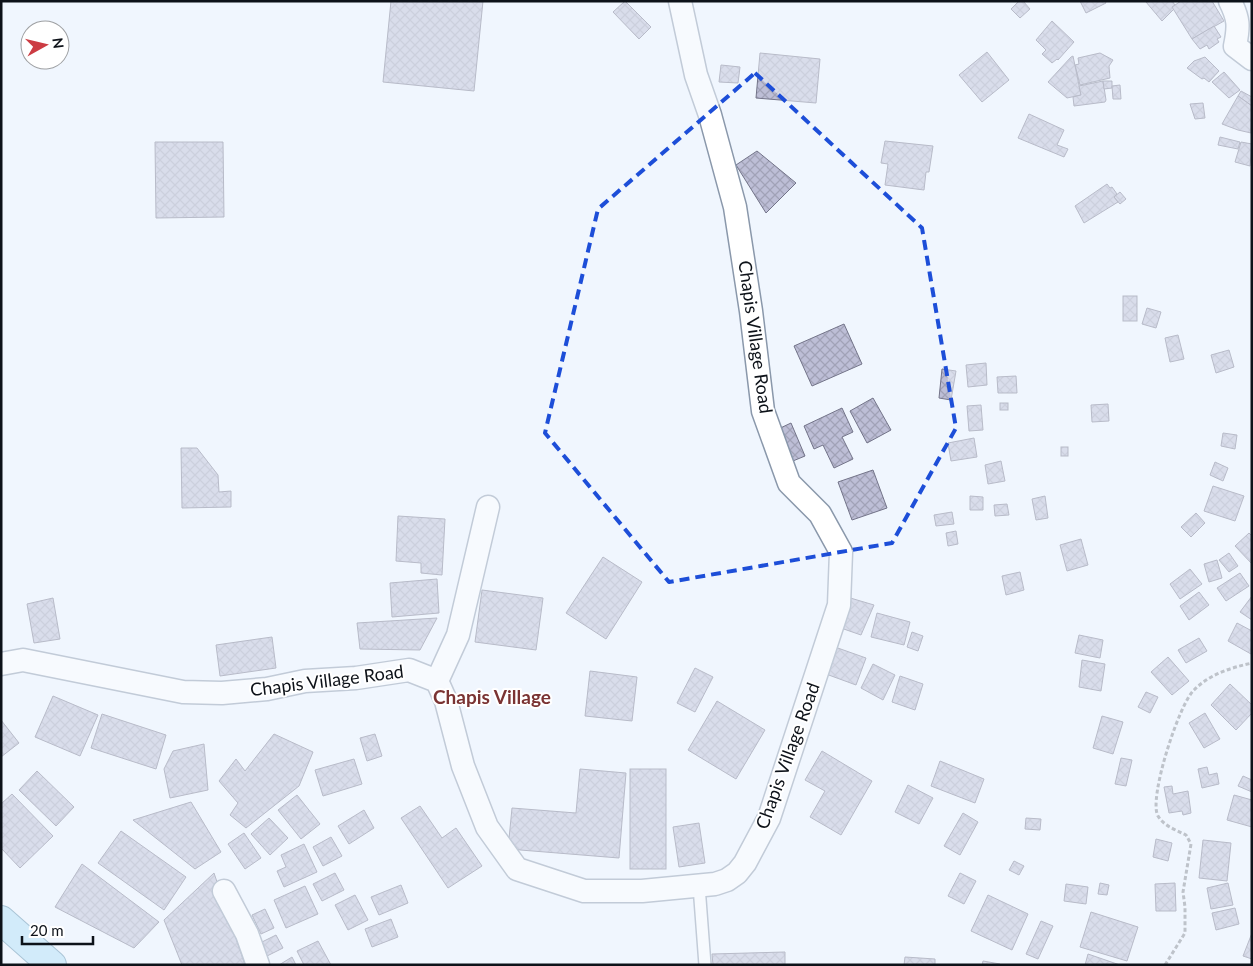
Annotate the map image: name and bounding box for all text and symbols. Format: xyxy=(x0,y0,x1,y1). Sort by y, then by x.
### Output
north arrow xyxy=(20,20,70,70)
text: N xyxy=(49,37,68,50)
street label: Chapis Village Road xyxy=(734,259,778,415)
street label: Chapis Village Road xyxy=(249,660,405,700)
street label: Chapis Village Road xyxy=(750,679,824,832)
district label: Chapis Village xyxy=(433,685,551,708)
scale bar xyxy=(22,914,94,946)
text: 20 m xyxy=(30,921,64,939)

